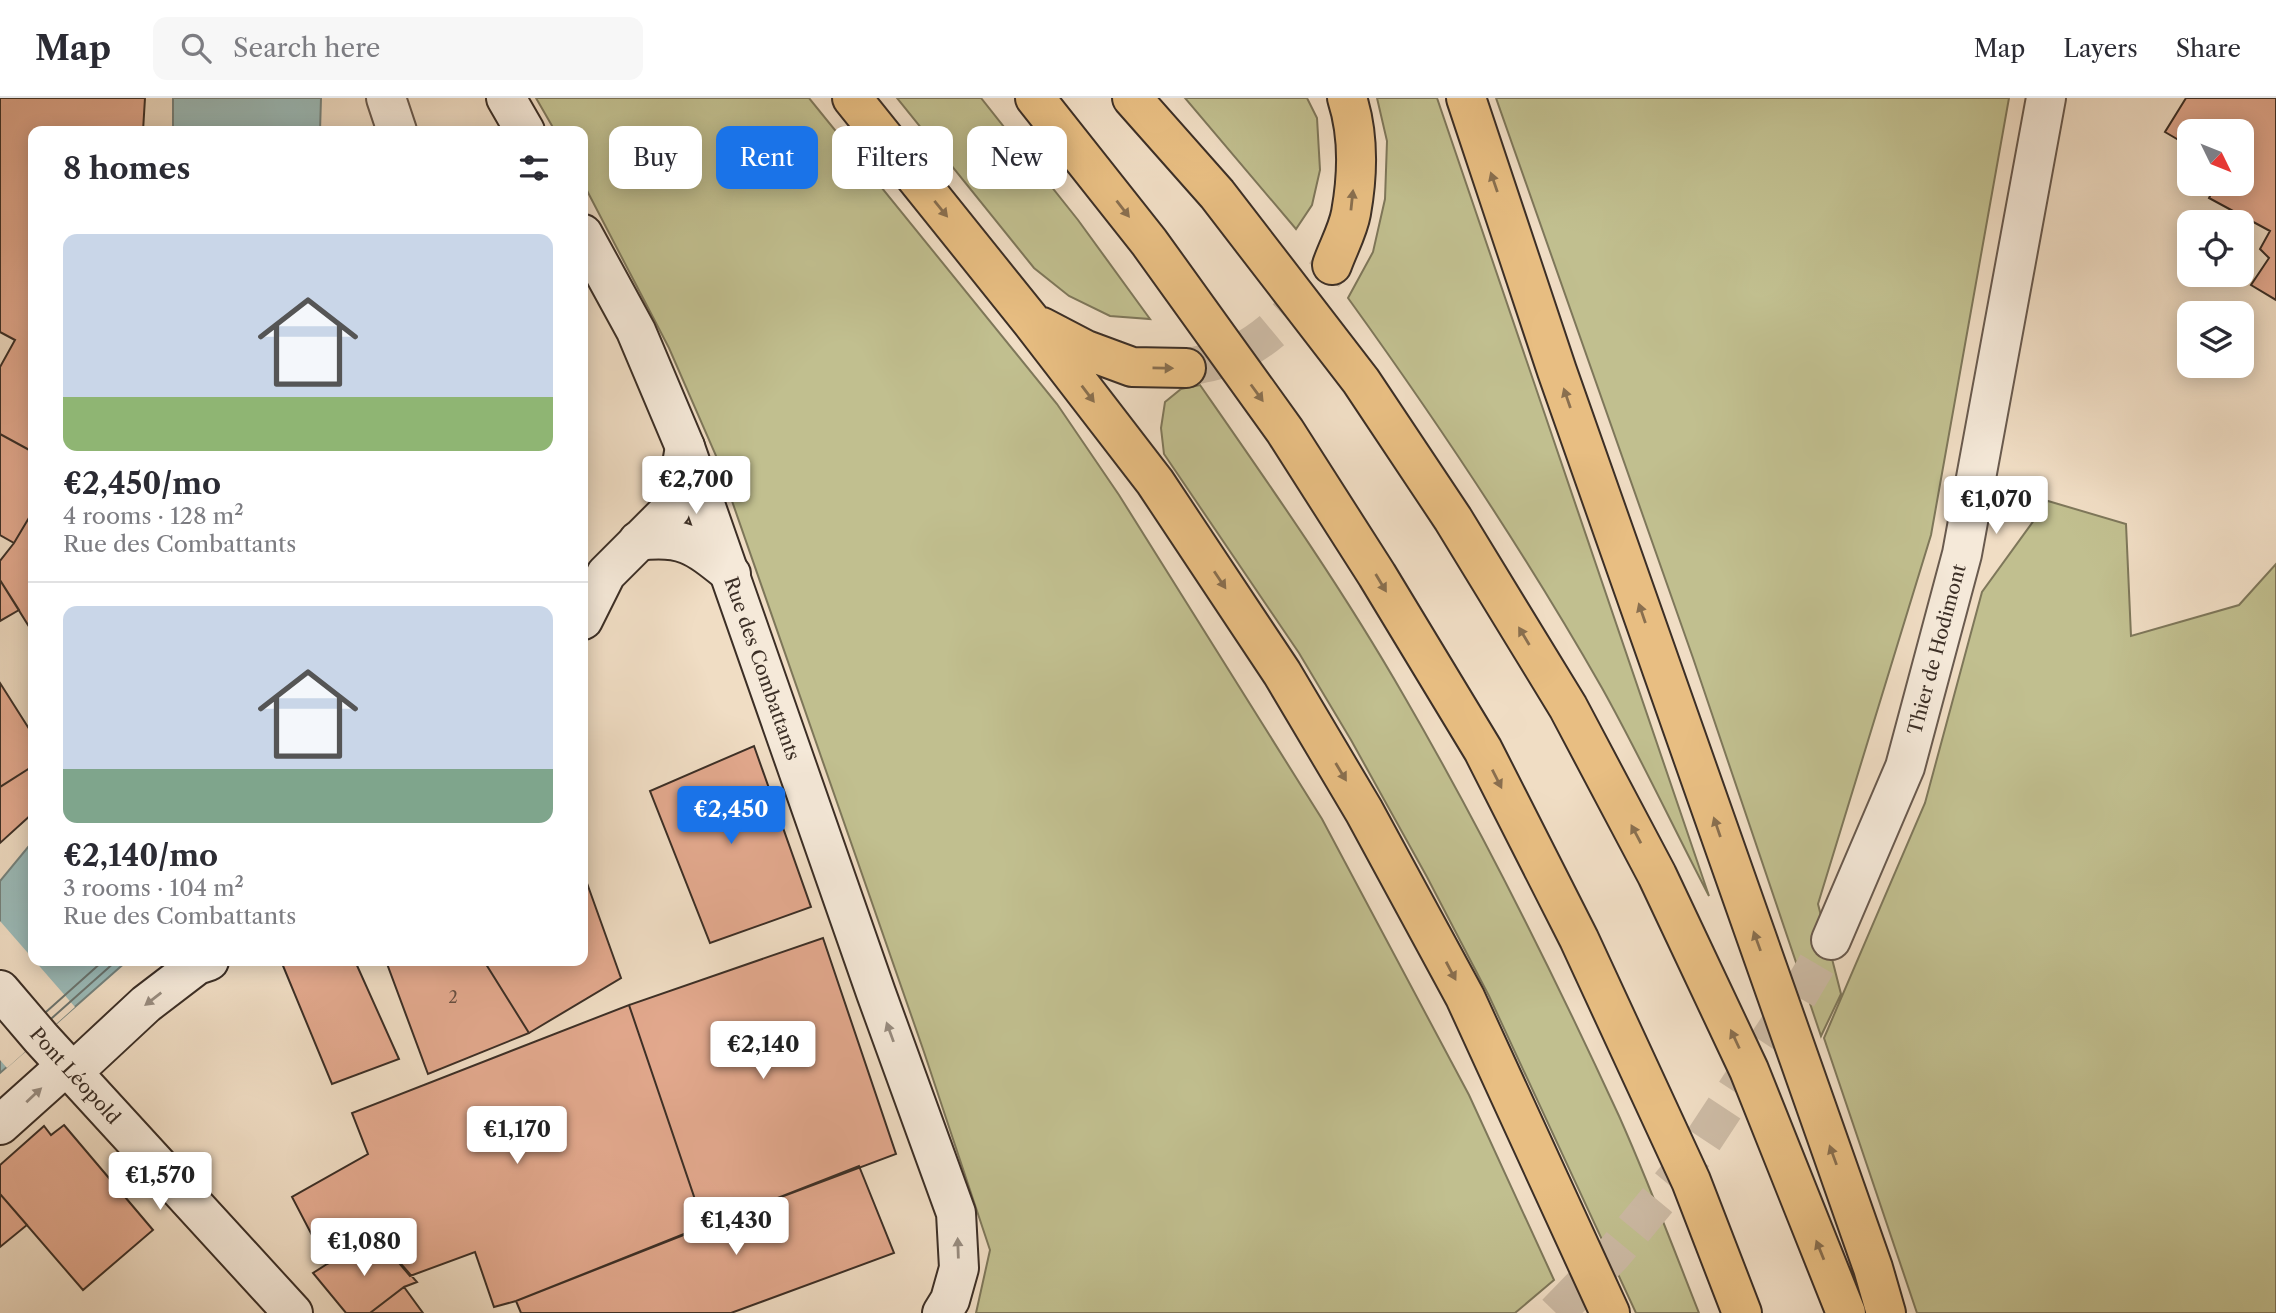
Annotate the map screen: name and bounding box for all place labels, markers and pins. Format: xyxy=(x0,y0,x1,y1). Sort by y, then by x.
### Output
pin: €2,700 xyxy=(639,456,753,516)
pin: €1,070 xyxy=(1939,476,2053,536)
pin: €2,450 xyxy=(674,786,788,846)
pin: €2,140 xyxy=(706,1021,820,1081)
pin: €1,170 xyxy=(460,1107,574,1166)
pin: €1,570 xyxy=(103,1152,217,1212)
pin: €1,430 xyxy=(679,1198,793,1257)
pin: €1,080 xyxy=(307,1218,421,1278)

